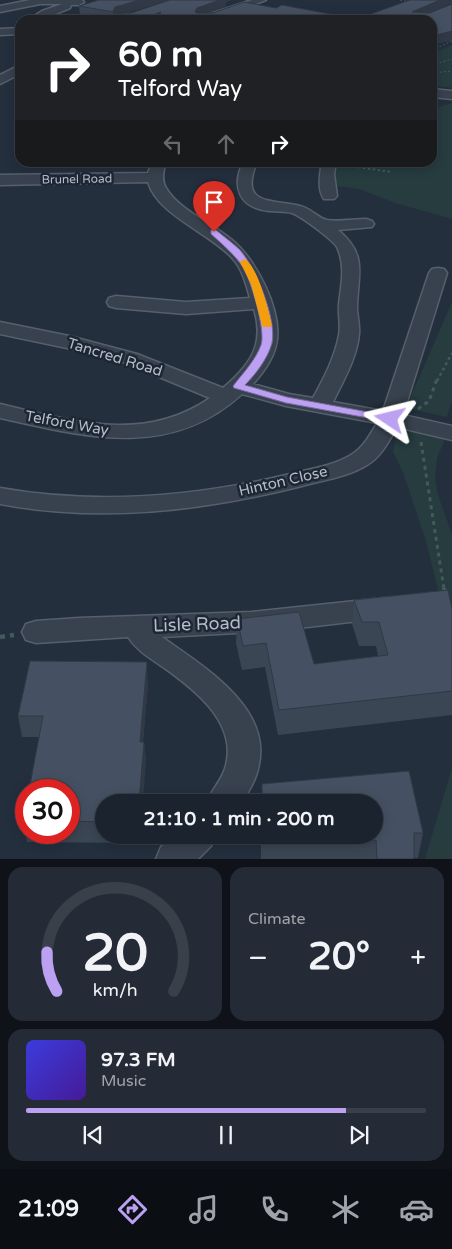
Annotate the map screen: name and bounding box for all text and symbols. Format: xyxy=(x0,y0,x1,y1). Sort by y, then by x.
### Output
text: 60 m xyxy=(118,34,203,76)
icon: right xyxy=(35,35,100,100)
text: Telford Way xyxy=(118,76,242,102)
icon: left xyxy=(159,130,187,158)
icon: ahead xyxy=(212,130,240,158)
icon: right xyxy=(265,130,293,158)
street label: Brunel Road xyxy=(42,171,112,187)
pin xyxy=(193,181,235,232)
icon: arrive xyxy=(200,188,228,216)
street label: Tancred Road xyxy=(65,334,165,380)
position arrow xyxy=(363,392,415,444)
street label: Telford Way xyxy=(24,407,110,439)
street label: Hinton Close xyxy=(237,462,329,500)
street label: Lisle Road xyxy=(153,611,241,637)
speed limit sign: 30 xyxy=(15,779,80,844)
text: 21:10 · 1 min · 200 m xyxy=(143,808,335,830)
text: Climate xyxy=(248,909,306,929)
text: 20 xyxy=(82,922,148,985)
text: 20° xyxy=(308,934,370,980)
text: − xyxy=(248,941,268,975)
text: + xyxy=(410,941,426,975)
text: km/h xyxy=(93,980,137,1001)
text: 97.3 FM xyxy=(101,1049,176,1071)
text: Music xyxy=(101,1071,146,1091)
icon: previous xyxy=(79,1121,107,1149)
icon: pause xyxy=(212,1121,240,1149)
icon: next xyxy=(345,1121,373,1149)
icon: directions xyxy=(115,1192,150,1227)
icon: music xyxy=(186,1192,221,1227)
icon: phone xyxy=(257,1192,292,1227)
icon: climate xyxy=(328,1192,363,1227)
icon: car xyxy=(399,1192,434,1227)
text: 21:09 xyxy=(18,1196,79,1222)

